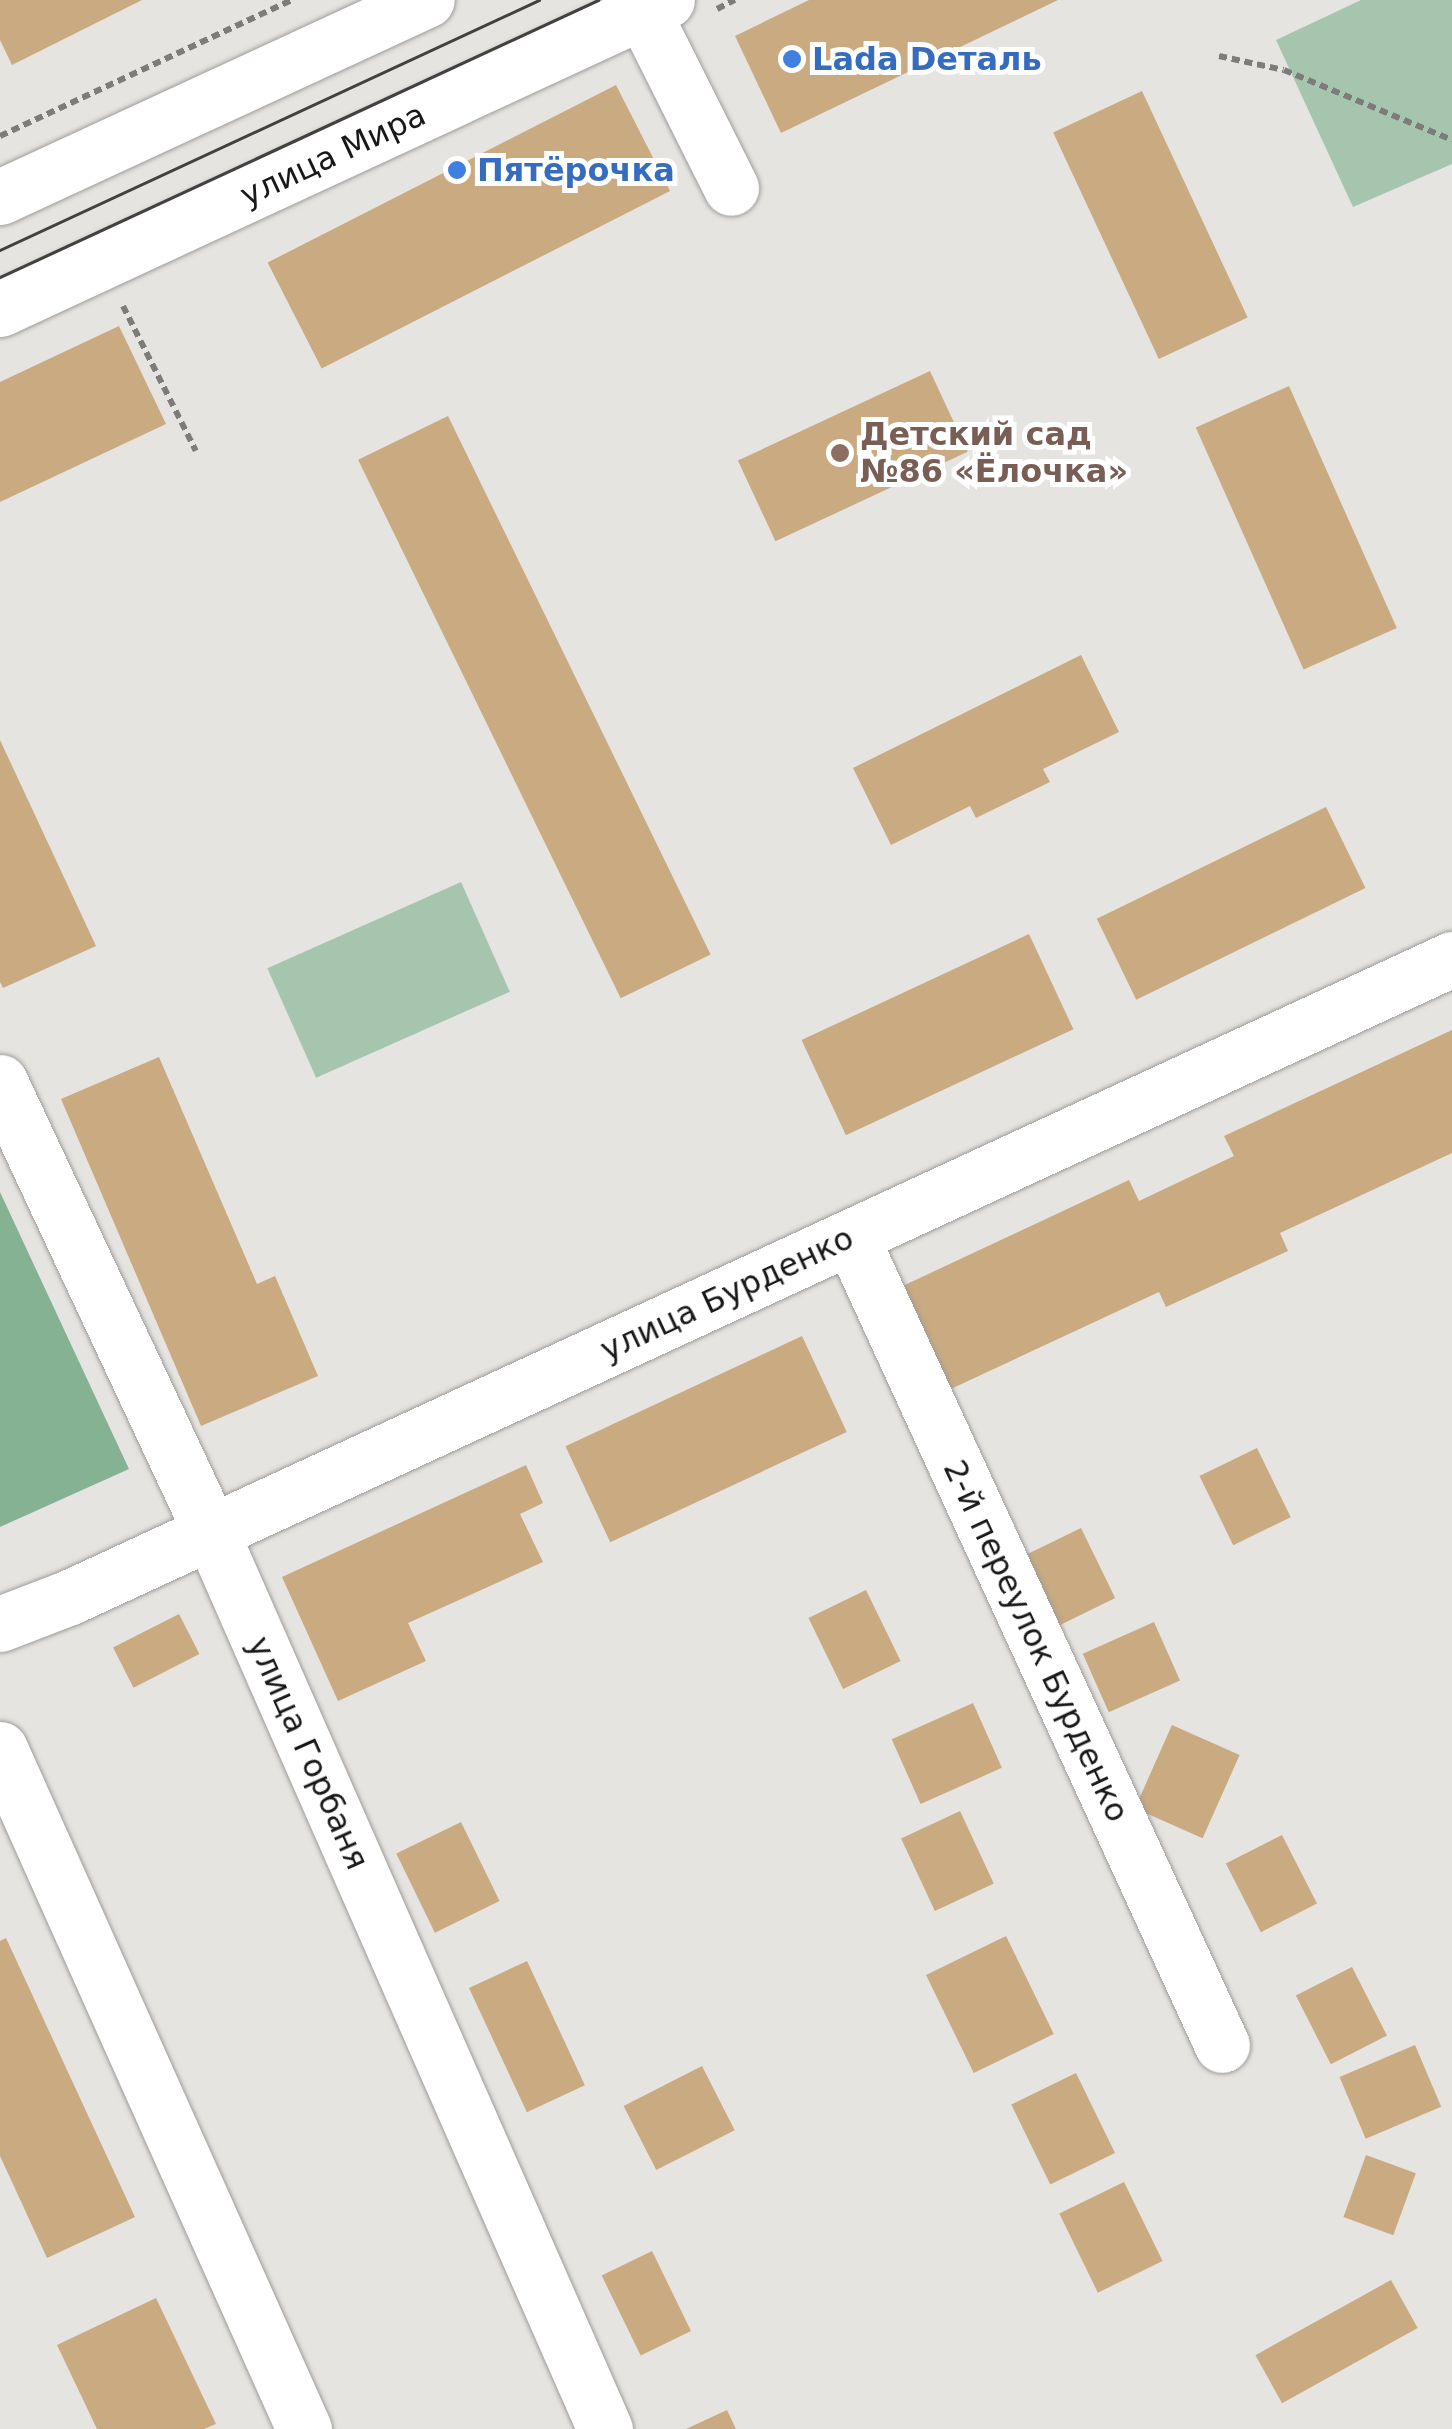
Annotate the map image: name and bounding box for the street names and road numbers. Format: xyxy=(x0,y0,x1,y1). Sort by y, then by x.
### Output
street label: улица Мира xyxy=(234,95,432,215)
street label: улица Бурденко xyxy=(594,1219,860,1369)
street label: 2-й переулок Бурденко xyxy=(935,1454,1137,1828)
street label: улица Горбаня xyxy=(239,1631,377,1875)

